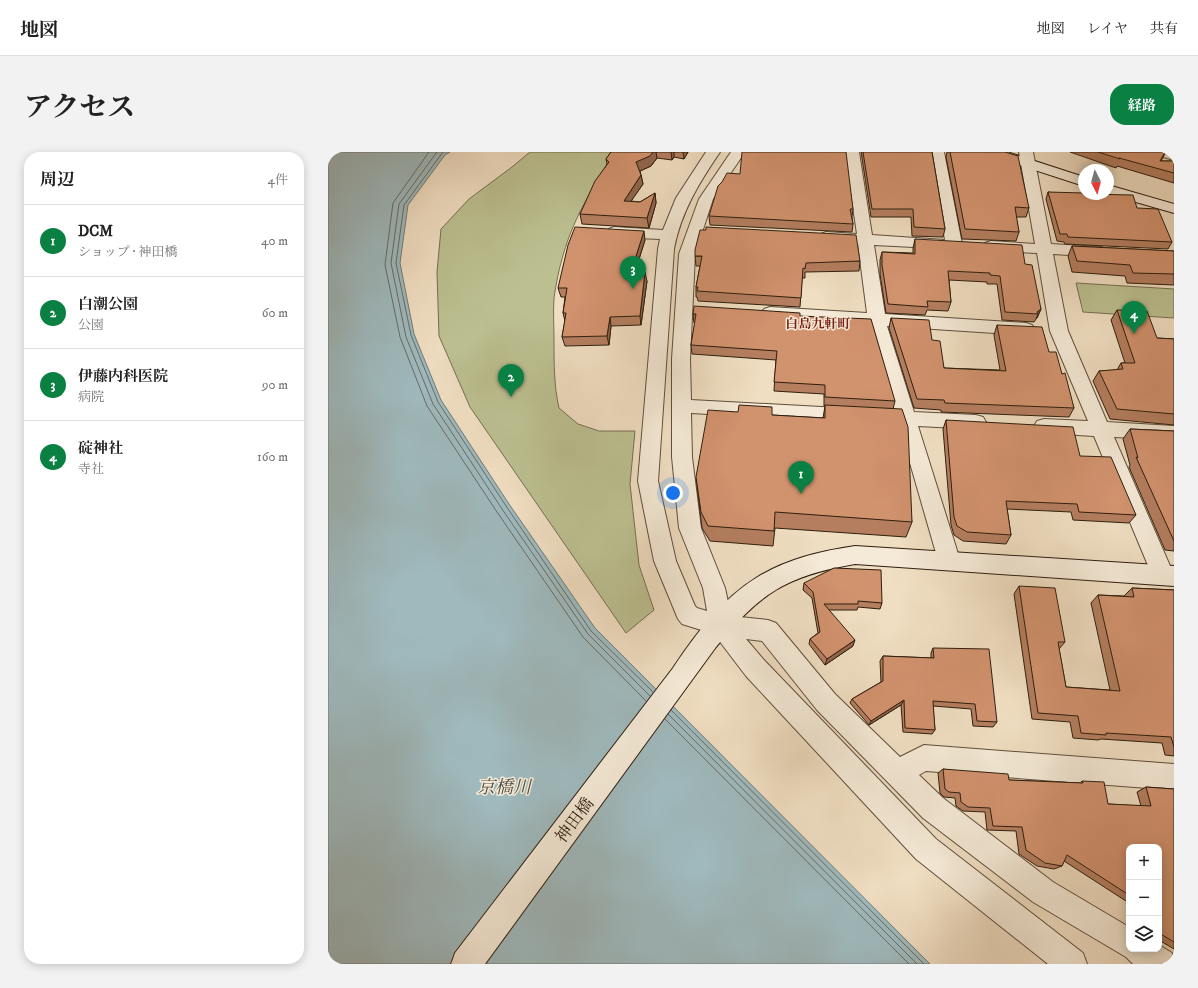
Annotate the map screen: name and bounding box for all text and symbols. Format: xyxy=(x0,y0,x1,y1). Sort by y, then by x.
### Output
text: 地図 xyxy=(20,19,58,42)
text: 地図 xyxy=(1037,20,1065,38)
text: レイヤ xyxy=(1087,20,1128,38)
text: 共有 xyxy=(1150,20,1178,38)
button: 経路 xyxy=(1110,84,1174,125)
text: アクセス xyxy=(24,90,135,125)
north arrow xyxy=(1078,164,1114,200)
text: 周辺 xyxy=(40,169,74,191)
text: 4件 xyxy=(268,172,288,188)
text: DCM xyxy=(78,222,113,241)
text: 1 xyxy=(51,233,55,249)
text: 40 m xyxy=(261,233,288,249)
text: ショップ · 神田橋 xyxy=(78,244,177,260)
pin: 3 xyxy=(620,256,646,289)
text: 白潮公園 xyxy=(78,295,138,314)
pin: 4 xyxy=(1121,301,1147,334)
text: 2 xyxy=(50,305,56,321)
text: 60 m xyxy=(262,305,288,321)
district label: 白島九軒町 xyxy=(785,316,851,332)
text: 公園 xyxy=(78,317,104,333)
pin: 2 xyxy=(498,364,524,397)
text: 伊藤内科医院 xyxy=(78,367,168,386)
text: 3 xyxy=(51,377,55,393)
text: 90 m xyxy=(262,377,288,393)
text: 病院 xyxy=(78,389,104,405)
text: 碇神社 xyxy=(78,439,123,458)
text: 4 xyxy=(49,449,57,465)
text: 160 m xyxy=(257,449,288,465)
text: 寺社 xyxy=(78,461,104,477)
pin: 1 xyxy=(788,461,814,494)
your location xyxy=(663,483,683,503)
water label: 京橋川 xyxy=(477,777,533,799)
street label: 神田橋 xyxy=(551,794,599,848)
map controls xyxy=(1126,844,1162,952)
button: + xyxy=(1126,844,1162,880)
button: − xyxy=(1126,880,1162,916)
button: layers xyxy=(1126,916,1162,952)

